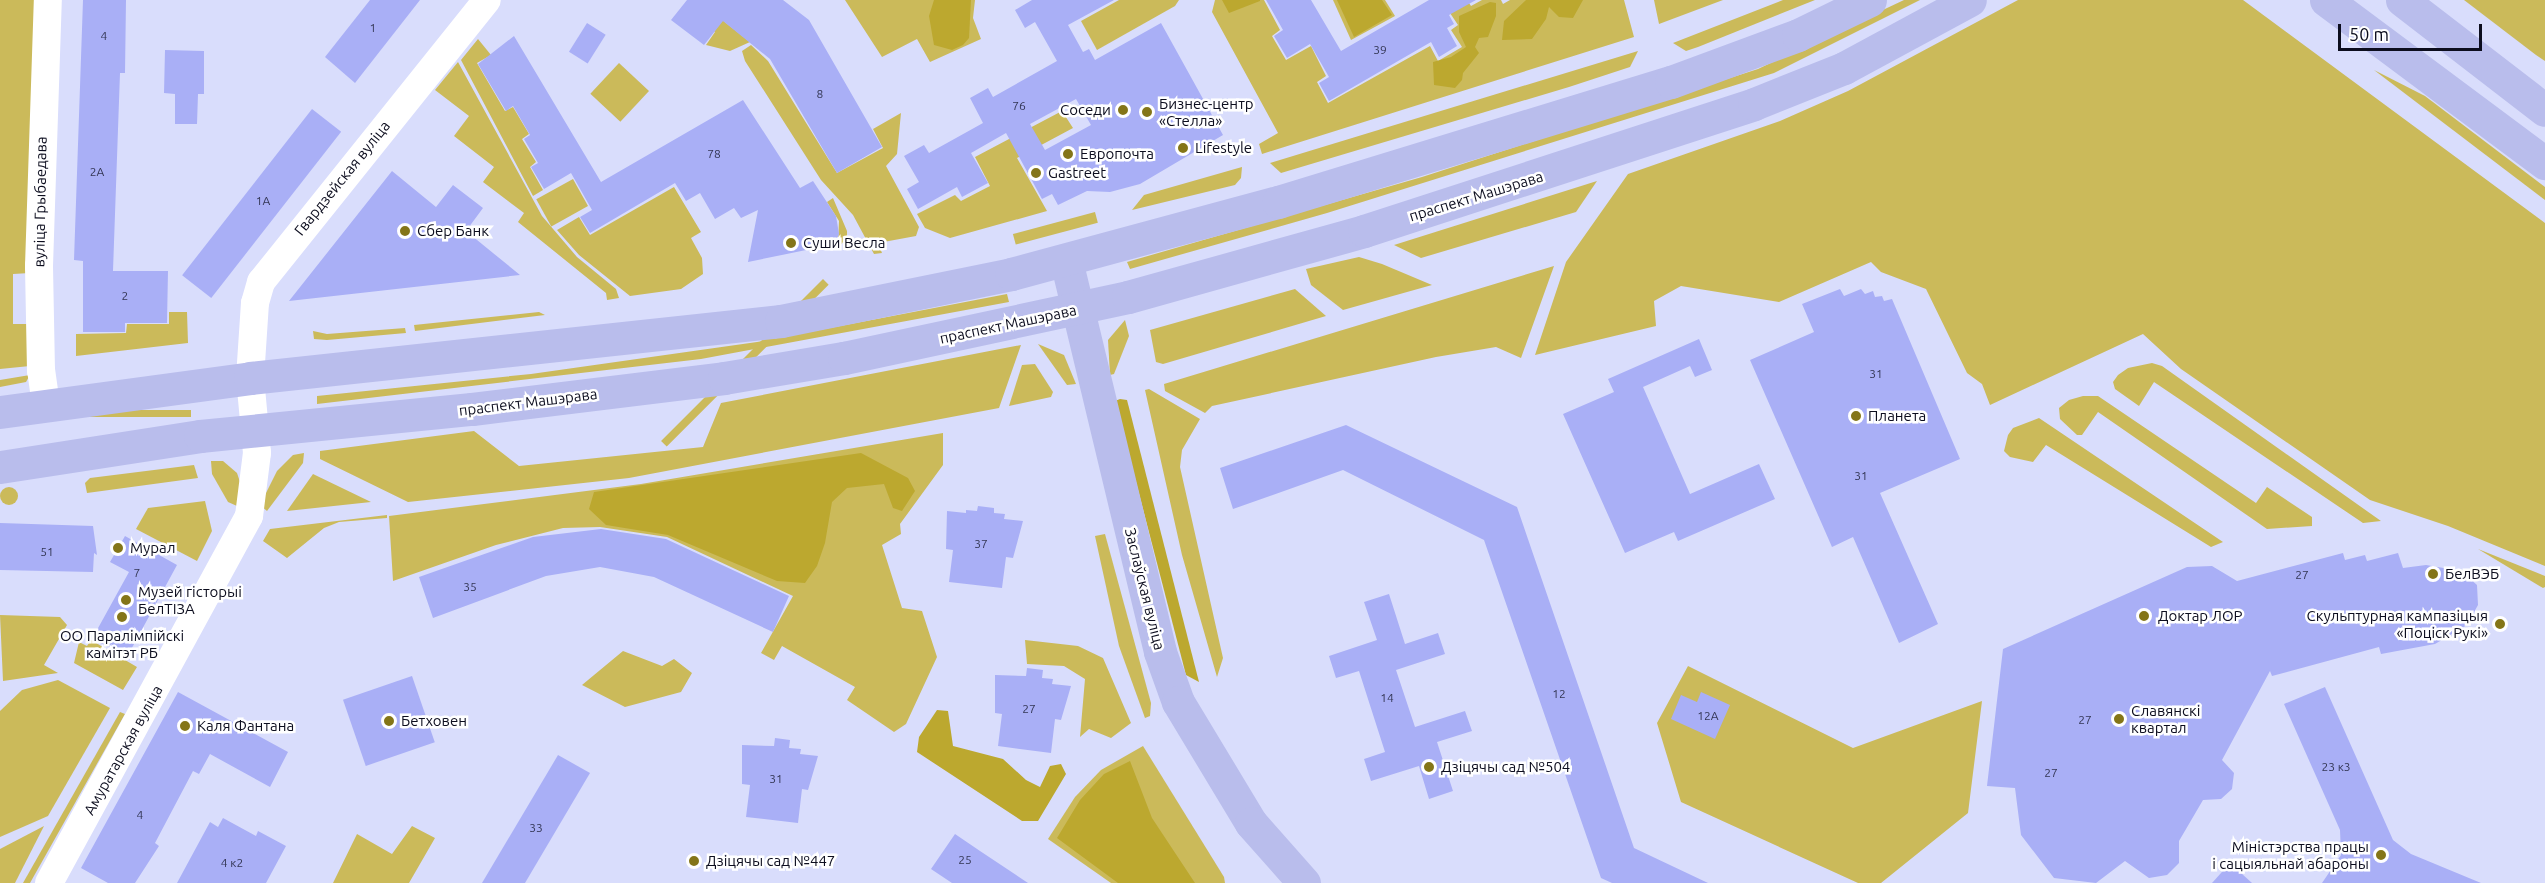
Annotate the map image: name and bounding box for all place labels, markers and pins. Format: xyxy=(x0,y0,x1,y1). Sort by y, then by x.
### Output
place label: Бизнес-центр «Стелла» xyxy=(1159,94,1254,129)
place label: Соседи xyxy=(1060,101,1111,119)
marker: Соседи xyxy=(1116,103,1130,117)
marker: Бизнес-центр «Стелла» xyxy=(1140,105,1154,119)
place label: Lifestyle xyxy=(1195,139,1252,157)
marker: Lifestyle xyxy=(1176,141,1190,155)
place label: Европочта xyxy=(1080,145,1154,163)
marker: Европочта xyxy=(1061,147,1075,161)
place label: Gastreet xyxy=(1048,164,1106,182)
marker: Gastreet xyxy=(1029,166,1043,180)
place label: Сбер Банк xyxy=(417,222,489,240)
marker: Сбер Банк xyxy=(398,224,412,238)
place label: Суши Весла xyxy=(803,234,885,252)
marker: Суши Весла xyxy=(784,236,798,250)
place label: Планета xyxy=(1868,407,1926,425)
marker: Планета xyxy=(1849,409,1863,423)
place label: Мурал xyxy=(130,539,176,557)
marker: Мурал xyxy=(111,541,125,555)
place label: БелВЭБ xyxy=(2445,565,2499,583)
marker: БелВЭБ xyxy=(2426,567,2440,581)
place label: Музей гісторыі БелТІЗА xyxy=(138,582,242,617)
marker: Музей гісторыі БелТІЗА xyxy=(119,593,133,607)
place label: Скульптурная кампазіцыя «Поціск Рукі» xyxy=(2307,606,2488,641)
marker: Доктар ЛОР xyxy=(2135,607,2153,625)
place label: Доктар ЛОР xyxy=(2158,607,2243,625)
marker: OO Паралімпійскі камітэт РБ xyxy=(115,610,129,624)
marker: Скульптурная кампазіцыя «Поціск Рукі» xyxy=(2493,617,2507,631)
place label: OO Паралімпійскі камітэт РБ xyxy=(60,626,184,661)
place label: Славянскі квартал xyxy=(2131,701,2200,736)
place label: Бетховен xyxy=(401,712,467,730)
marker: Славянскі квартал xyxy=(2112,712,2126,726)
marker: Бетховен xyxy=(382,714,396,728)
place label: Каля Фантана xyxy=(197,717,294,735)
marker: Каля Фантана xyxy=(178,719,192,733)
place label: Дзіцячы сад №504 xyxy=(1441,758,1570,776)
marker: Дзіцячы сад №504 xyxy=(1422,760,1436,774)
place label: Міністэрства працы і сацыяльнай абароны xyxy=(2212,837,2369,872)
marker: Міністэрства працы і сацыяльнай абароны xyxy=(2374,848,2388,862)
place label: Дзіцячы сад №447 xyxy=(706,852,835,870)
marker: Дзіцячы сад №447 xyxy=(687,854,701,868)

